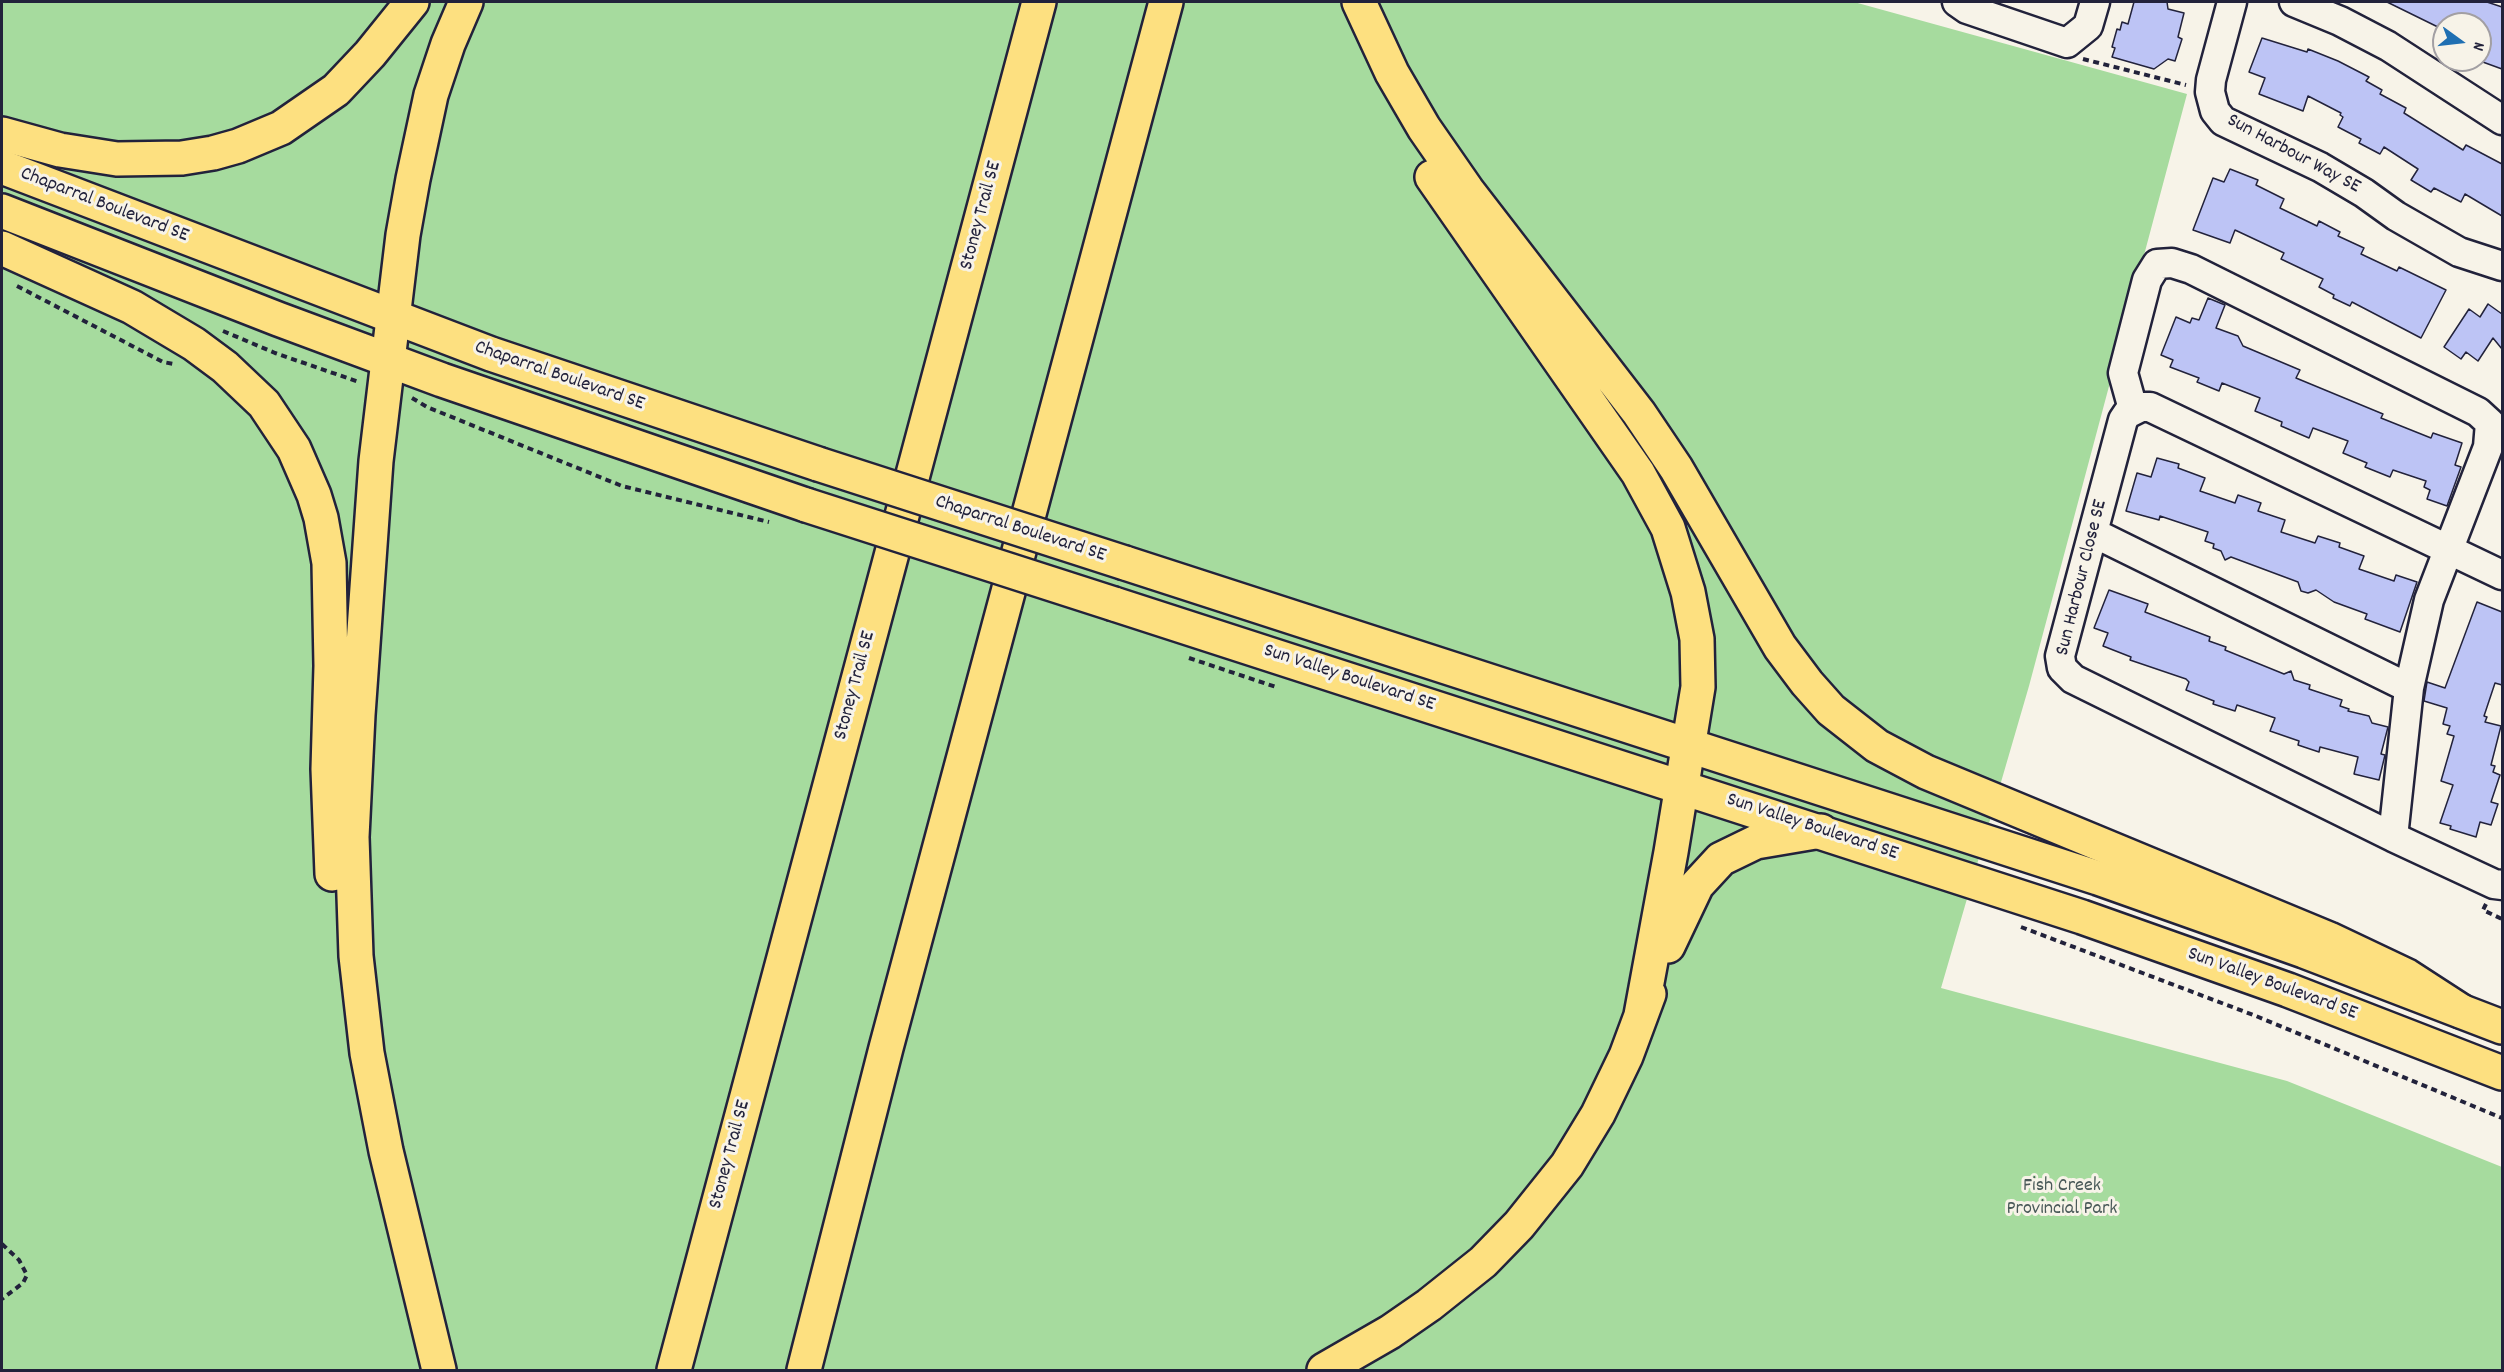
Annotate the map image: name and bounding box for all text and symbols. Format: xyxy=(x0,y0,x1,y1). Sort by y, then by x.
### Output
north arrow xyxy=(2432,12,2492,72)
text: N xyxy=(2466,39,2490,53)
street label: Sun Harbour Way SE xyxy=(2222,110,2364,200)
street label: Stoney Trail SE xyxy=(956,159,1008,273)
street label: Chaparral Boulevard SE xyxy=(17,163,191,249)
street label: Chaparral Boulevard SE xyxy=(471,337,647,417)
street label: Chaparral Boulevard SE xyxy=(932,491,1108,569)
street label: Sun Harbour Close SE xyxy=(2052,498,2114,658)
street label: Stoney Trail SE xyxy=(830,629,882,743)
street label: Sun Valley Boulevard SE xyxy=(1260,640,1438,718)
street label: Sun Valley Boulevard SE xyxy=(1723,789,1901,867)
street label: Sun Valley Boulevard SE xyxy=(2184,943,2360,1027)
street label: Stoney Trail SE xyxy=(705,1098,757,1212)
park label: Fish Creek Provincial Park xyxy=(2006,1175,2118,1222)

